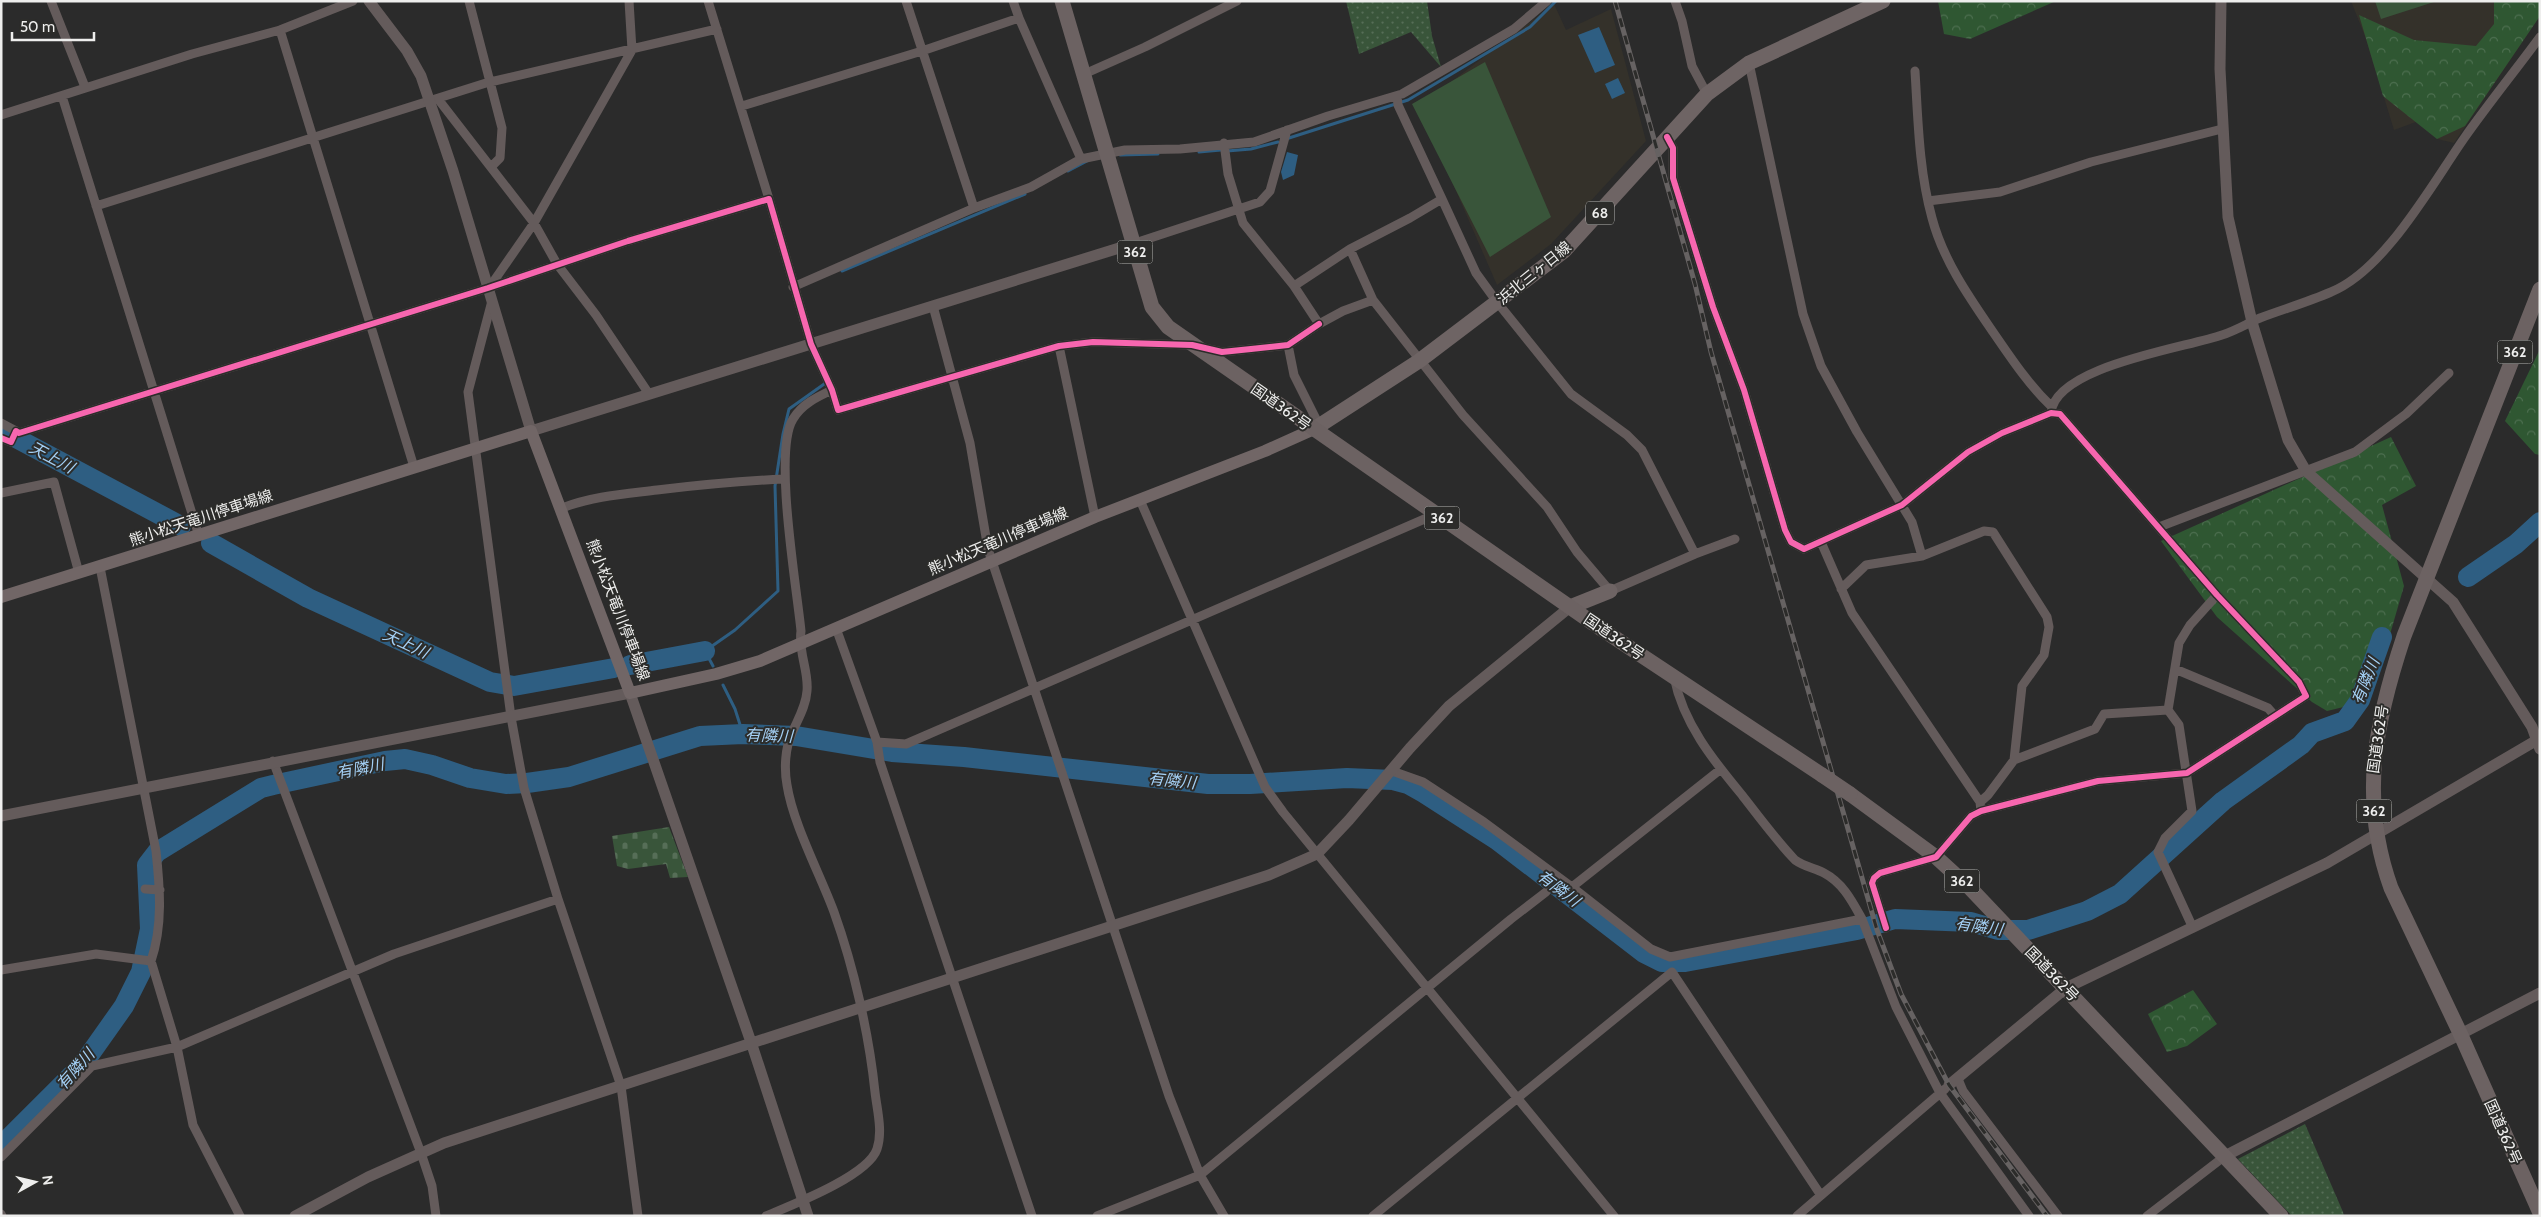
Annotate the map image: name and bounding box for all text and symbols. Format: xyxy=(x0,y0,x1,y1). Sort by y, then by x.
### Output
scale bar xyxy=(12,10,95,42)
text: 50 m xyxy=(20,18,55,36)
road number: 68 xyxy=(1586,202,1614,224)
street label: 浜北三ヶ日線 xyxy=(1493,238,1575,308)
road number: 362 xyxy=(1118,240,1152,264)
road number: 362 xyxy=(2498,341,2532,364)
street label: 国道362号 xyxy=(1247,380,1315,434)
water label: 天上川 xyxy=(26,438,79,478)
street label: 熊小松天竜川停車場線 xyxy=(127,486,275,550)
street label: 熊小松天竜川停車場線 xyxy=(925,503,1071,579)
road number: 362 xyxy=(1424,506,1460,530)
street label: 熊小松天竜川停車場線 xyxy=(583,537,653,683)
street label: 国道362号 xyxy=(1580,610,1648,664)
water label: 天上川 xyxy=(380,625,433,663)
water label: 有隣川 xyxy=(2348,654,2384,707)
street label: 国道362号 xyxy=(2364,703,2392,775)
water label: 有隣川 xyxy=(745,725,795,746)
water label: 有隣川 xyxy=(335,754,387,782)
water label: 有隣川 xyxy=(1147,769,1199,793)
road number: 362 xyxy=(2356,799,2392,822)
water label: 有隣川 xyxy=(1534,866,1585,912)
road number: 362 xyxy=(1944,869,1980,892)
water label: 有隣川 xyxy=(1954,914,2006,940)
street label: 国道362号 xyxy=(2021,943,2083,1005)
water label: 有隣川 xyxy=(52,1043,100,1094)
street label: 国道362号 xyxy=(2481,1097,2525,1167)
north arrow xyxy=(10,1157,60,1207)
text: N xyxy=(38,1174,57,1186)

